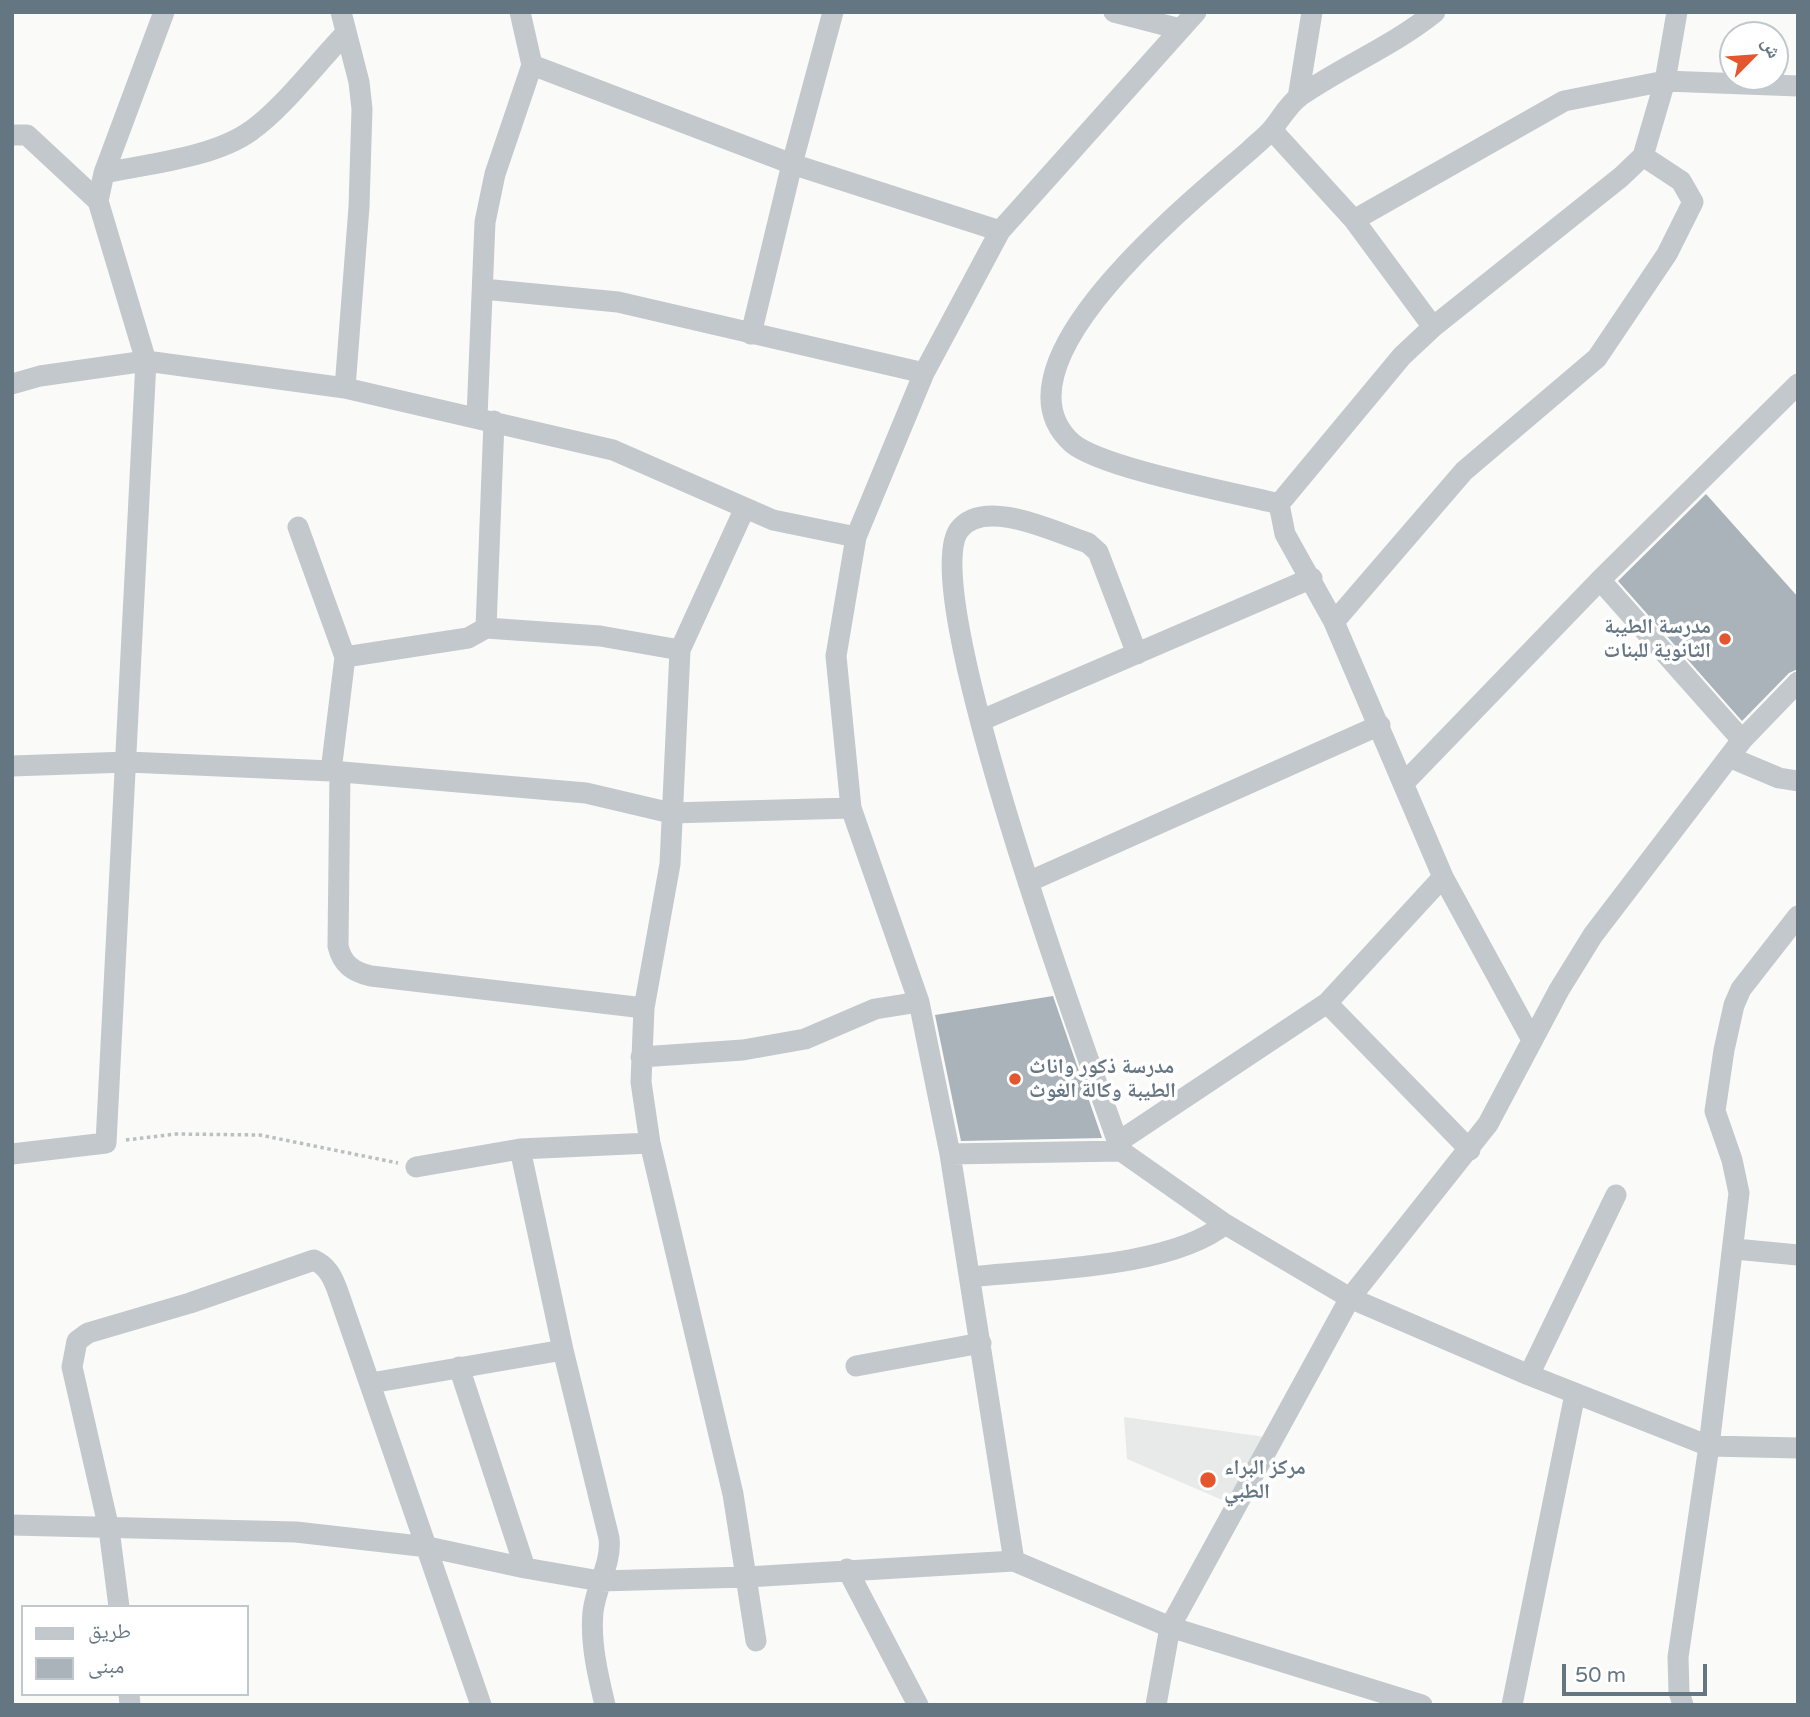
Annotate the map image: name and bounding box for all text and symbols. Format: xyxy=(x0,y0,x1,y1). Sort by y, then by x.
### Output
north arrow xyxy=(1719,21,1789,91)
text: ش xyxy=(1757,34,1785,62)
place label: مدرسة الطيبة الثانوية للبنات xyxy=(1603,614,1711,664)
marker: مدرسة الطيبة الثانوية للبنات xyxy=(1717,631,1733,647)
place label: مدرسة ذكور واناث الطيبة وكالة الغوث xyxy=(1029,1054,1176,1104)
marker: مدرسة ذكور واناث الطيبة وكالة الغوث xyxy=(1007,1071,1023,1087)
place label: مركز البراء الطبي xyxy=(1224,1455,1306,1505)
marker: مركز البراء الطبي xyxy=(1198,1470,1218,1490)
legend xyxy=(21,1605,248,1696)
text: طريق xyxy=(88,1619,131,1644)
scale bar xyxy=(1565,1650,1710,1694)
text: مبنى xyxy=(88,1654,124,1679)
text: 50 m xyxy=(1575,1663,1626,1688)

